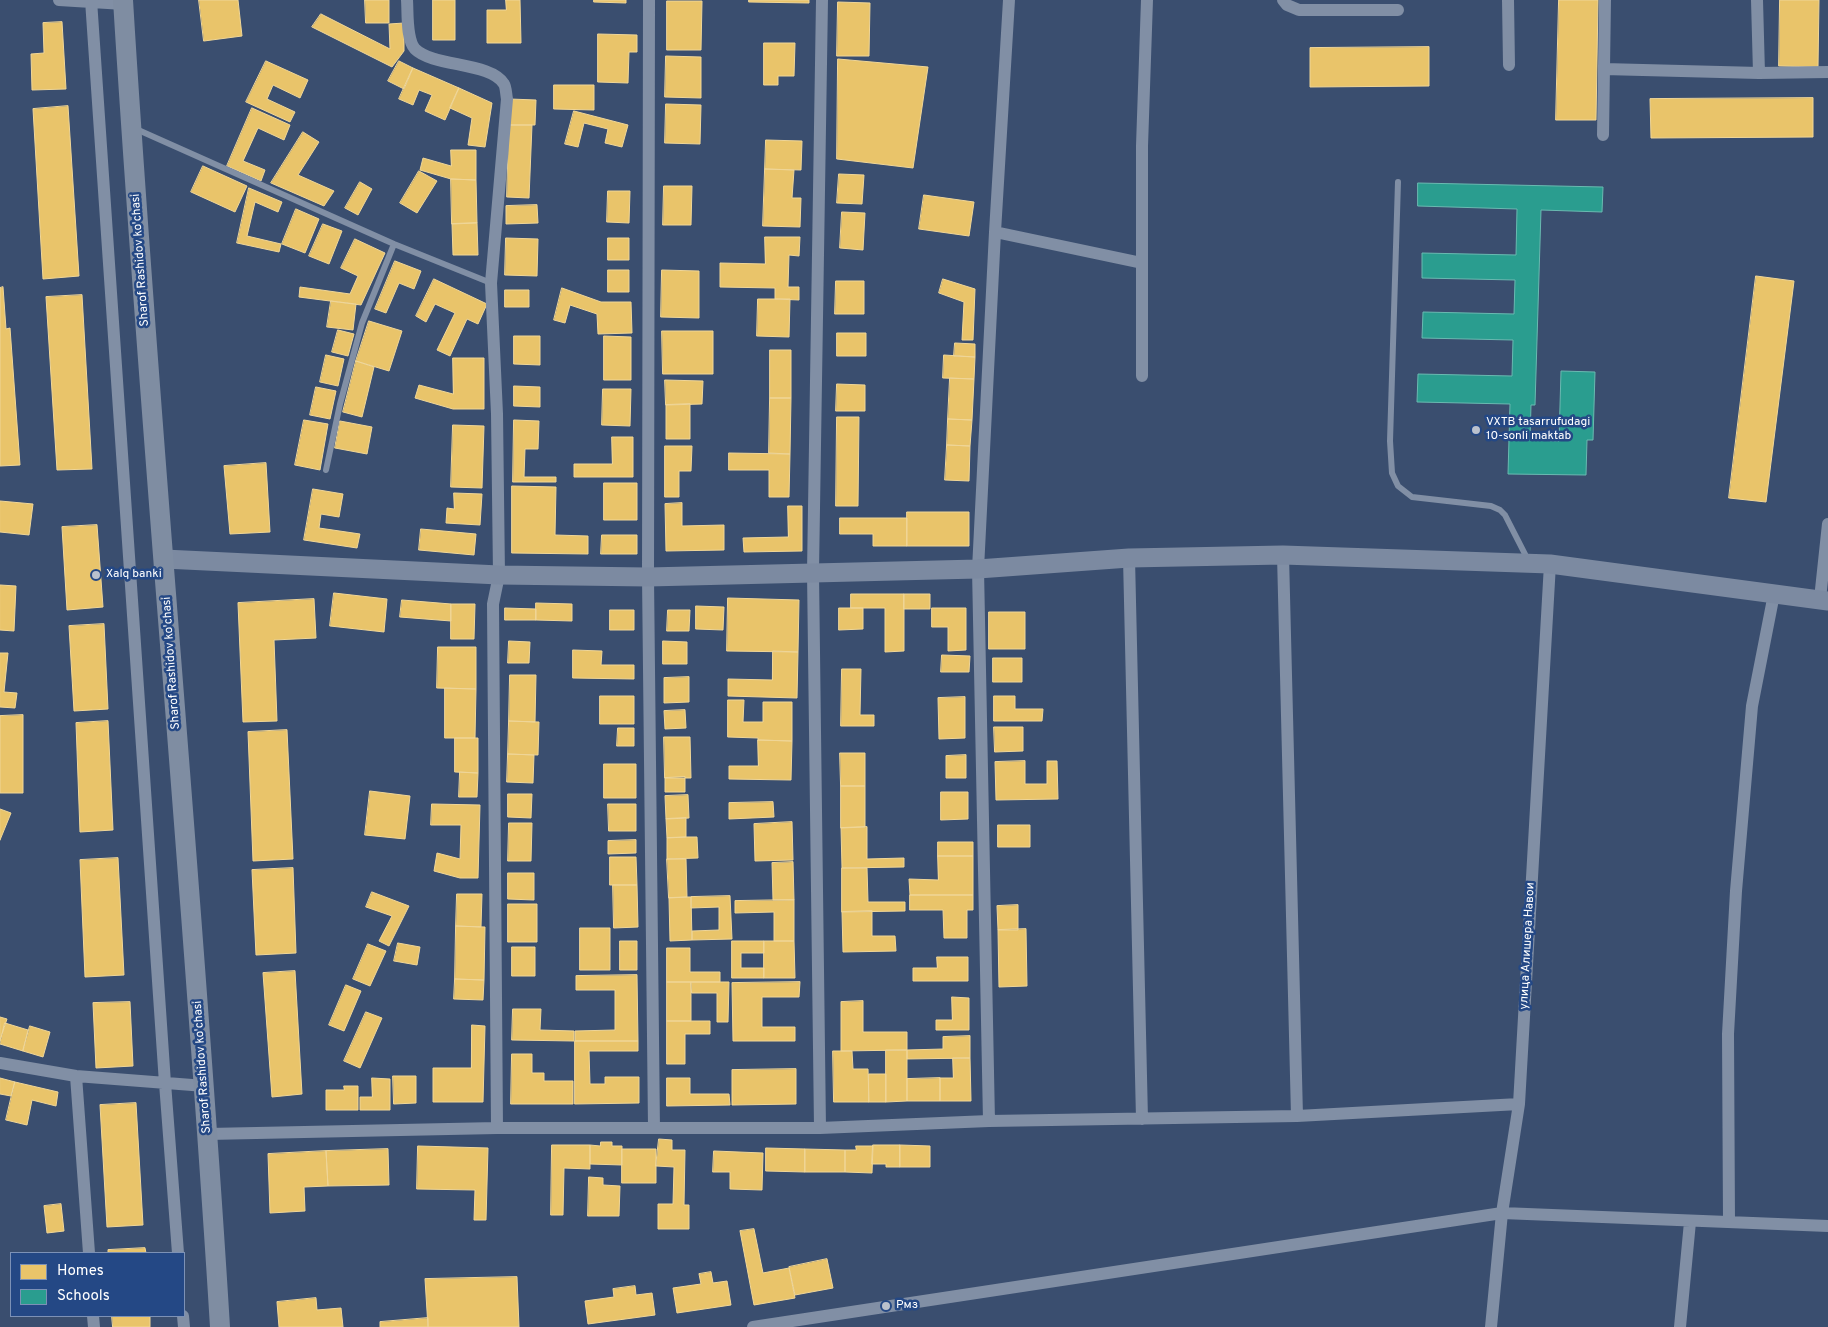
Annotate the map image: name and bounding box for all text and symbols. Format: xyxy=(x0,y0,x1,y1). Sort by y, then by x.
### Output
street label: Sharof Rashidov ko'chasi xyxy=(129,193,153,327)
place label: VXTB tasarrufudagi 10-sonli maktab xyxy=(1486,416,1590,444)
marker: VXTB tasarrufudagi 10-sonli maktab xyxy=(1470,424,1482,436)
place label: Xalq banki xyxy=(106,568,162,582)
marker: Xalq banki xyxy=(90,569,102,581)
street label: Sharof Rashidov ko'chasi xyxy=(160,596,184,730)
street label: улица Алишера Навои xyxy=(1517,882,1539,1010)
street label: Sharof Rashidov ko'chasi xyxy=(191,1000,215,1134)
legend xyxy=(10,1252,185,1317)
text: Homes xyxy=(57,1262,104,1281)
text: Schools xyxy=(57,1287,110,1306)
place label: Рмз xyxy=(896,1299,918,1313)
marker: Рмз xyxy=(880,1300,892,1312)

